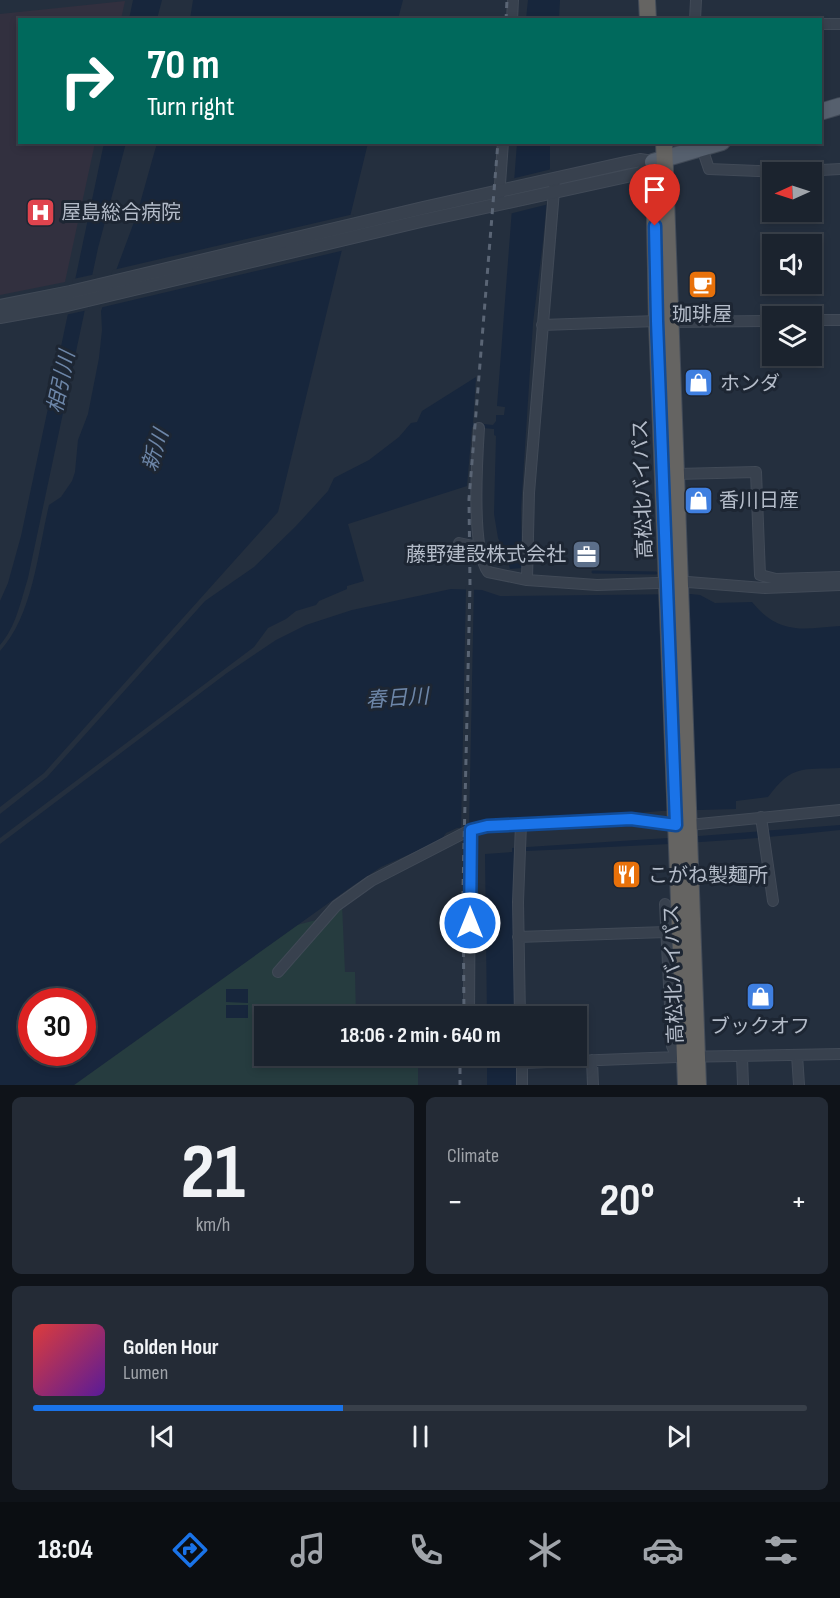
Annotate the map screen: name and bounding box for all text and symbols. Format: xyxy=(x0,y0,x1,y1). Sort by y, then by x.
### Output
text: 70 m xyxy=(147,40,220,91)
icon: right xyxy=(48,42,126,120)
text: Turn right xyxy=(147,91,234,123)
north arrow xyxy=(762,162,822,222)
map controls xyxy=(762,162,822,366)
pin xyxy=(629,164,680,226)
icon: arrive xyxy=(638,173,671,206)
hospital icon: 屋島総合病院 xyxy=(24,196,56,228)
place label: 屋島総合病院 xyxy=(61,201,181,225)
button: sound xyxy=(762,234,822,294)
cafe icon: 珈琲屋 xyxy=(686,268,718,300)
place label: 珈琲屋 xyxy=(672,303,732,327)
button: layers xyxy=(762,306,822,366)
water label: 相引川 xyxy=(43,347,81,416)
shop icon: ホンダ xyxy=(683,367,715,399)
place label: ホンダ xyxy=(720,372,780,396)
street label: 高松北バイパス xyxy=(629,419,657,559)
water label: 新川 xyxy=(137,424,174,474)
shop icon: 香川日産 xyxy=(682,484,714,516)
place label: 香川日産 xyxy=(719,489,799,513)
office icon: 藤野建設株式会社 xyxy=(571,538,603,570)
place label: 藤野建設株式会社 xyxy=(406,543,566,567)
water label: 春日川 xyxy=(365,684,431,713)
restaurant icon: こがね製麺所 xyxy=(611,859,643,891)
place label: こがね製麺所 xyxy=(648,864,768,888)
position arrow xyxy=(438,891,502,955)
street label: 高松北バイパス xyxy=(660,904,688,1044)
shop icon: ブックオフ xyxy=(744,980,776,1012)
speed limit sign: 30 xyxy=(18,988,96,1066)
place label: ブックオフ xyxy=(710,1015,810,1039)
text: 18:06 · 2 min · 640 m xyxy=(340,1022,501,1049)
text: 21 xyxy=(181,1127,245,1220)
text: Climate xyxy=(447,1144,499,1168)
text: 20° xyxy=(599,1174,655,1229)
text: − xyxy=(447,1182,463,1222)
text: + xyxy=(791,1182,807,1222)
text: km/h xyxy=(196,1213,230,1237)
text: Golden Hour xyxy=(123,1334,219,1361)
text: Lumen xyxy=(123,1361,168,1385)
icon: previous xyxy=(146,1420,179,1453)
icon: pause xyxy=(404,1420,437,1453)
icon: next xyxy=(662,1420,695,1453)
icon: directions xyxy=(169,1529,211,1571)
icon: music xyxy=(287,1529,329,1571)
icon: phone xyxy=(405,1529,447,1571)
icon: climate xyxy=(524,1529,566,1571)
icon: car xyxy=(642,1529,684,1571)
icon: filters xyxy=(760,1529,802,1571)
text: 18:04 xyxy=(38,1534,93,1566)

